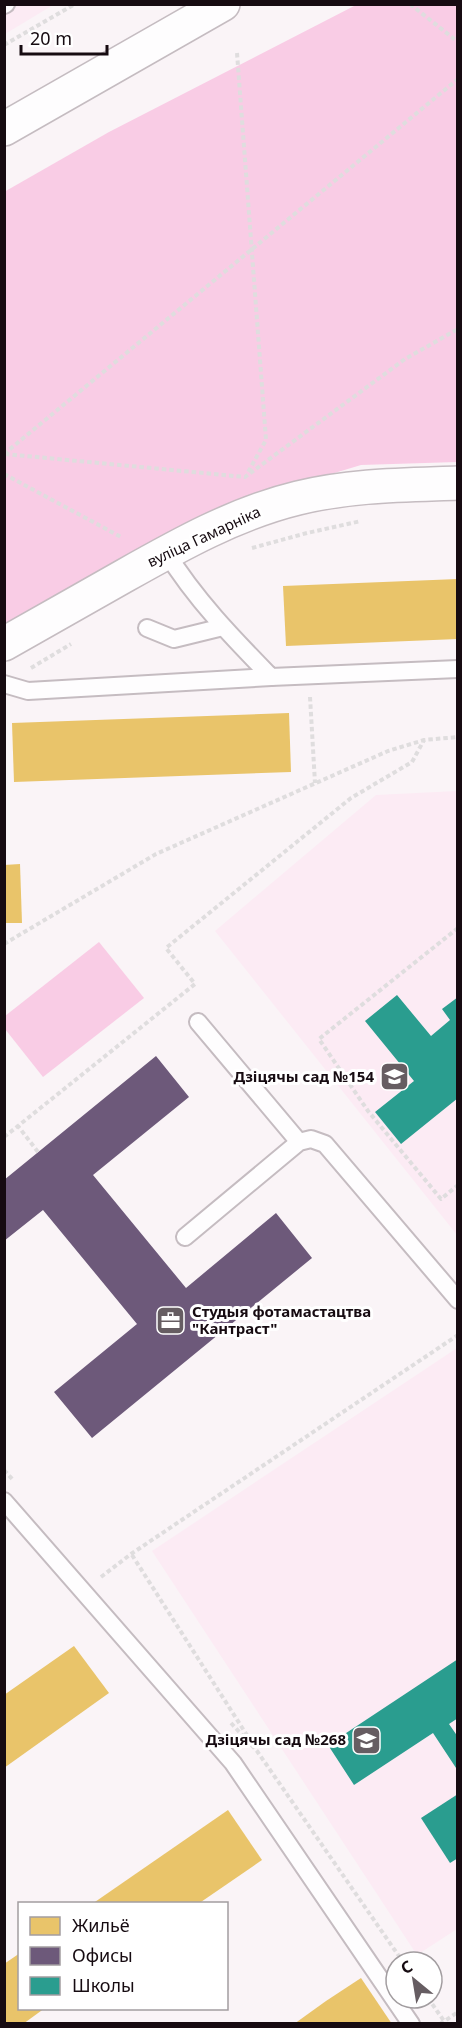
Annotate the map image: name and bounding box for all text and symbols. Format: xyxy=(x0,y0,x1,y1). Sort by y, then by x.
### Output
scale bar xyxy=(21,18,106,56)
text: 20 m xyxy=(30,26,72,50)
street label: вуліца Гамарніка xyxy=(144,501,263,571)
school or university icon: Дзіцячы сад №154 xyxy=(379,1061,411,1093)
place label: Дзіцячы сад №154 xyxy=(234,1066,374,1086)
place label: Студыя фотамастацтва "Кантраст" xyxy=(192,1301,371,1338)
office icon: Студыя фотамастацтва "Кантраст" xyxy=(155,1305,187,1337)
school or university icon: Дзіцячы сад №268 xyxy=(351,1724,383,1756)
place label: Дзіцячы сад №268 xyxy=(206,1729,346,1749)
legend xyxy=(18,1902,228,2010)
text: Жильё xyxy=(72,1913,130,1937)
text: Офисы xyxy=(72,1943,133,1967)
north arrow xyxy=(384,1950,444,2010)
text: С xyxy=(397,1955,416,1979)
text: Школы xyxy=(72,1973,135,1997)

